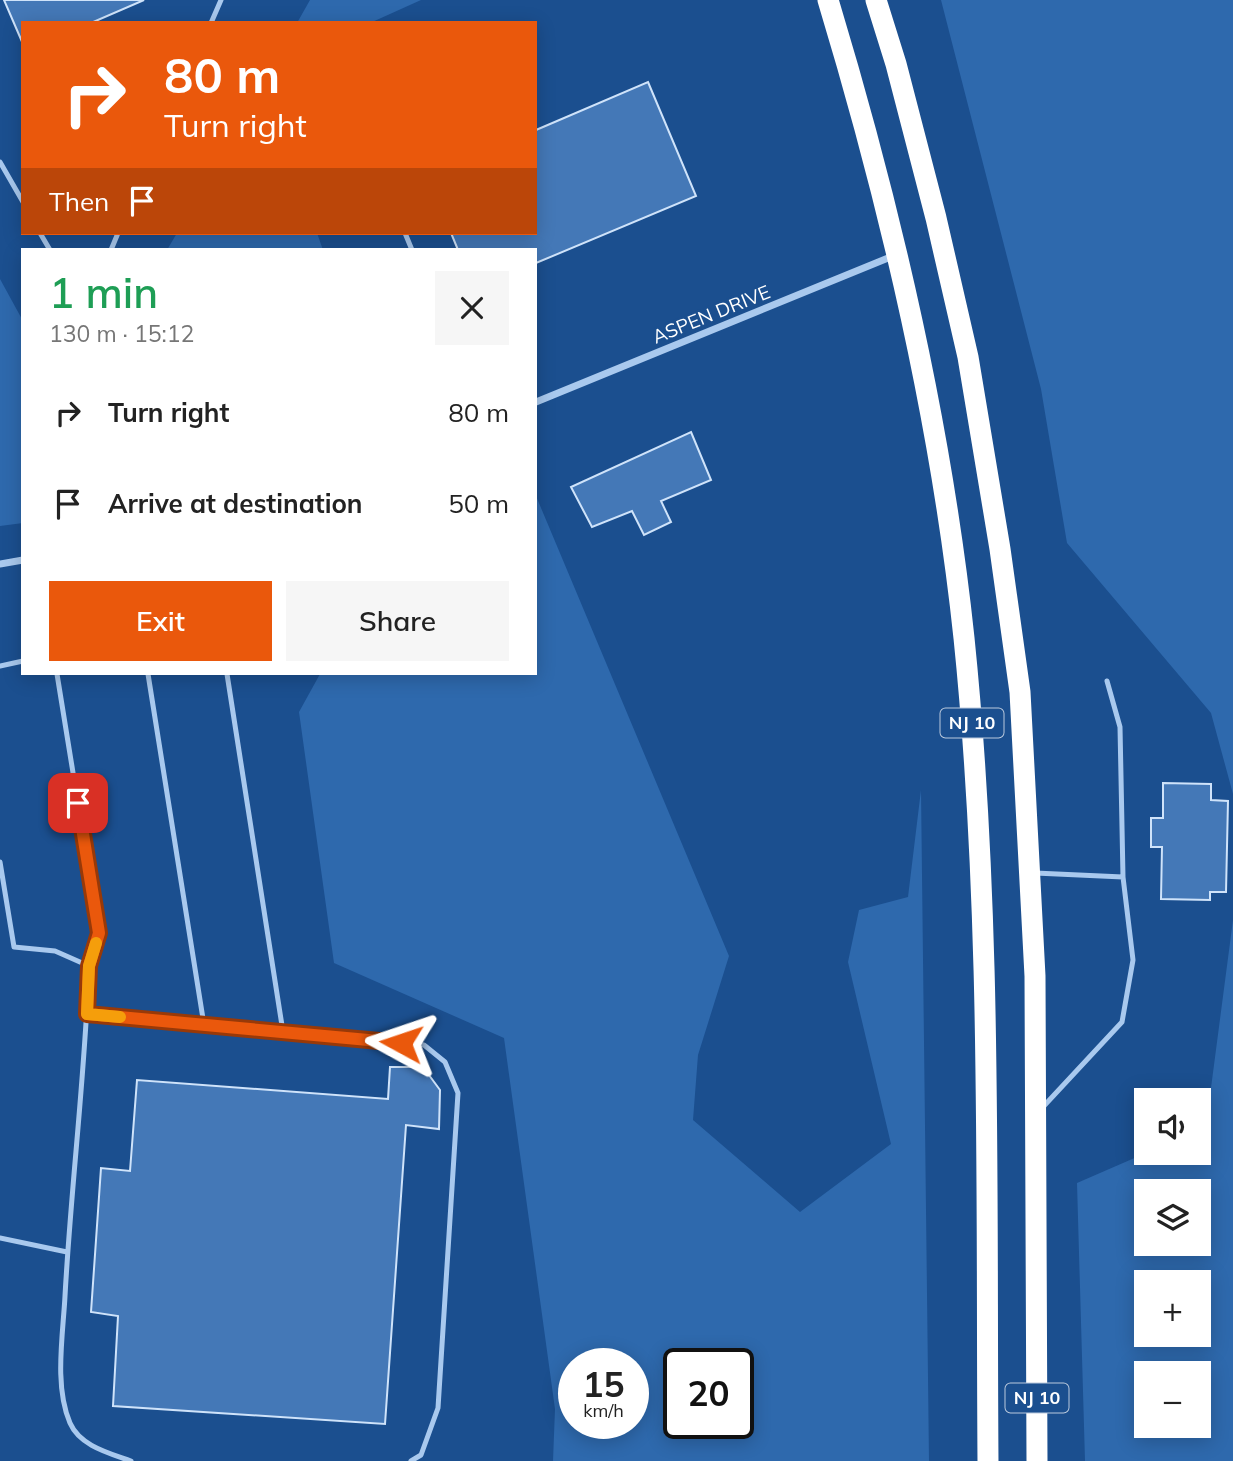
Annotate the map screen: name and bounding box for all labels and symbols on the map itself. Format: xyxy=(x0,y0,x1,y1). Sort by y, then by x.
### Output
street label: ASPEN DRIVE xyxy=(649,279,773,349)
road number: NJ 10 xyxy=(940,708,1004,738)
pin xyxy=(48,773,108,833)
position arrow xyxy=(364,1006,438,1080)
speed limit sign: 20 xyxy=(663,1348,754,1439)
road number: NJ 10 xyxy=(1006,1384,1068,1413)

